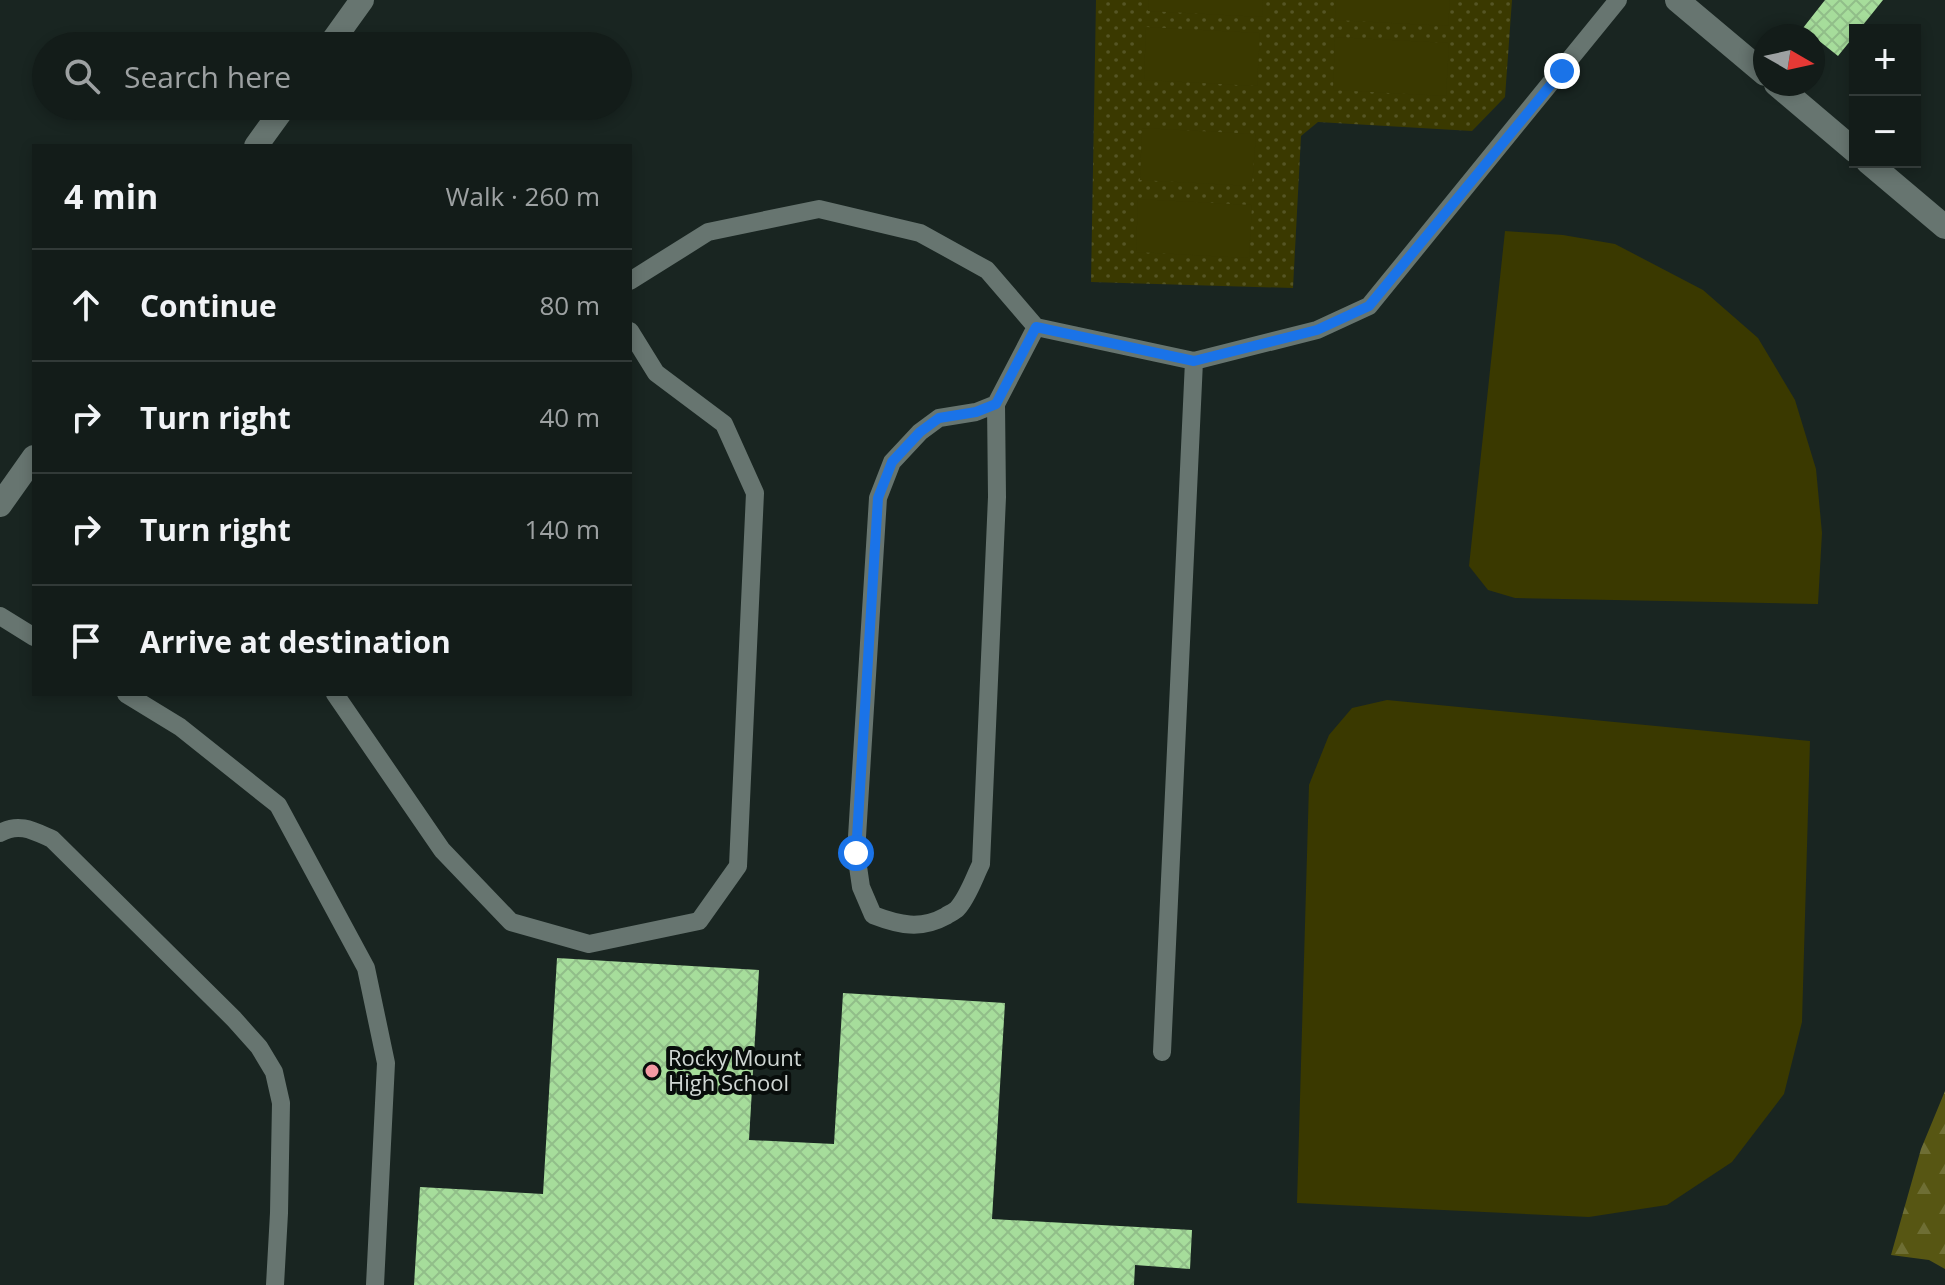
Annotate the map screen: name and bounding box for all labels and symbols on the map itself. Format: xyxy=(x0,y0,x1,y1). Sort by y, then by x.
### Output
north arrow xyxy=(1753,24,1825,96)
route end xyxy=(1544,53,1580,89)
route start xyxy=(838,835,874,871)
place label: Rocky Mount High School xyxy=(668,1042,802,1097)
marker: Rocky Mount High School xyxy=(643,1062,661,1080)

